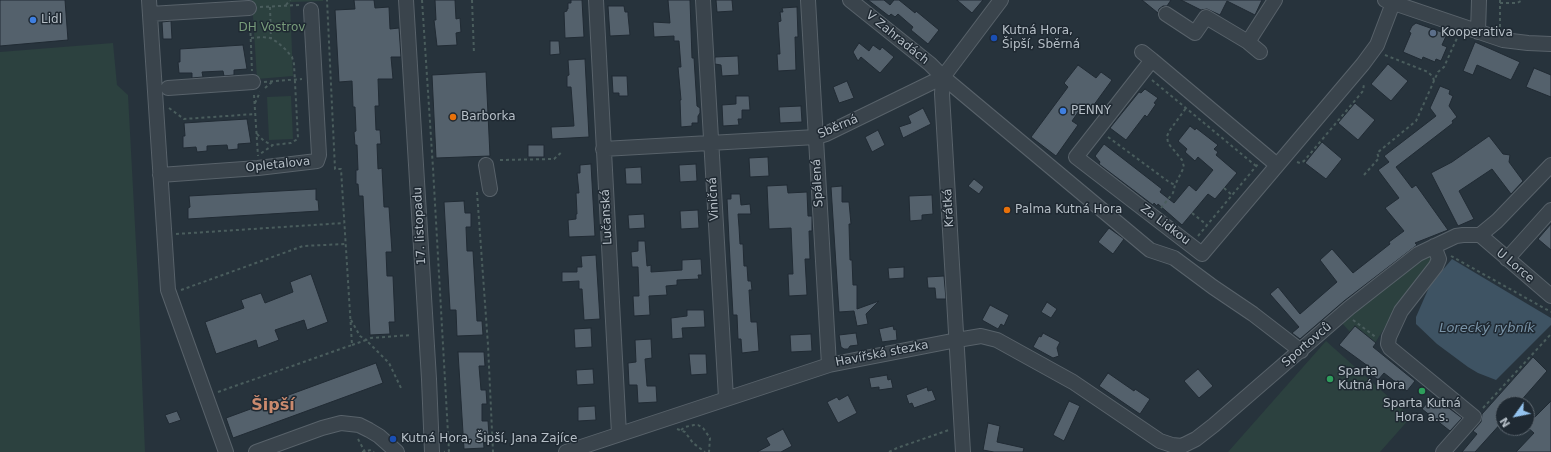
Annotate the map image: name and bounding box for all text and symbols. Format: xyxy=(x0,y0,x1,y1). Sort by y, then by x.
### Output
street label: V Zahradách xyxy=(863,8,931,68)
place label: Lidl xyxy=(41,13,62,27)
marker: Lidl xyxy=(28,15,38,25)
park label: DH Vostrov xyxy=(239,21,305,35)
place label: Kutná Hora, Šipší, Sběrná xyxy=(1002,24,1080,52)
place label: Kooperativa xyxy=(1441,26,1513,40)
marker: Kooperativa xyxy=(1428,28,1438,38)
marker: Kutná Hora, Šipší, Sběrná xyxy=(989,33,999,43)
place label: PENNY xyxy=(1071,104,1111,118)
marker: PENNY xyxy=(1058,106,1068,116)
place label: Barborka xyxy=(461,110,516,124)
marker: Barborka xyxy=(448,112,458,122)
street label: Sběrná xyxy=(816,112,860,142)
street label: Opletalova xyxy=(245,154,311,176)
street label: Spálená xyxy=(810,159,826,207)
street label: Viničná xyxy=(706,177,722,221)
street label: 17. listopadu xyxy=(411,187,429,265)
street label: Krátká xyxy=(941,188,957,228)
street label: Lučanská xyxy=(598,189,616,245)
street label: Za Lidkou xyxy=(1137,202,1193,248)
place label: Palma Kutná Hora xyxy=(1015,203,1122,217)
marker: Palma Kutná Hora xyxy=(1002,205,1012,215)
street label: U Lorce xyxy=(1493,246,1537,286)
street label: Sportovců xyxy=(1279,320,1335,370)
water label: Lorecký rybník xyxy=(1439,321,1535,337)
street label: Havířská stezka xyxy=(834,338,930,370)
place label: Sparta Kutná Hora xyxy=(1338,365,1405,393)
marker: Sparta Kutná Hora xyxy=(1325,374,1335,384)
marker: Sparta Kutná Hora a.s. xyxy=(1417,386,1427,396)
district label: Šipší xyxy=(251,396,295,416)
north arrow xyxy=(1495,396,1535,436)
place label: Sparta Kutná Hora a.s. xyxy=(1383,397,1461,425)
text: N xyxy=(1497,415,1513,430)
place label: Kutná Hora, Šipší, Jana Zajíce xyxy=(401,432,577,446)
marker: Kutná Hora, Šipší, Jana Zajíce xyxy=(388,434,398,444)

